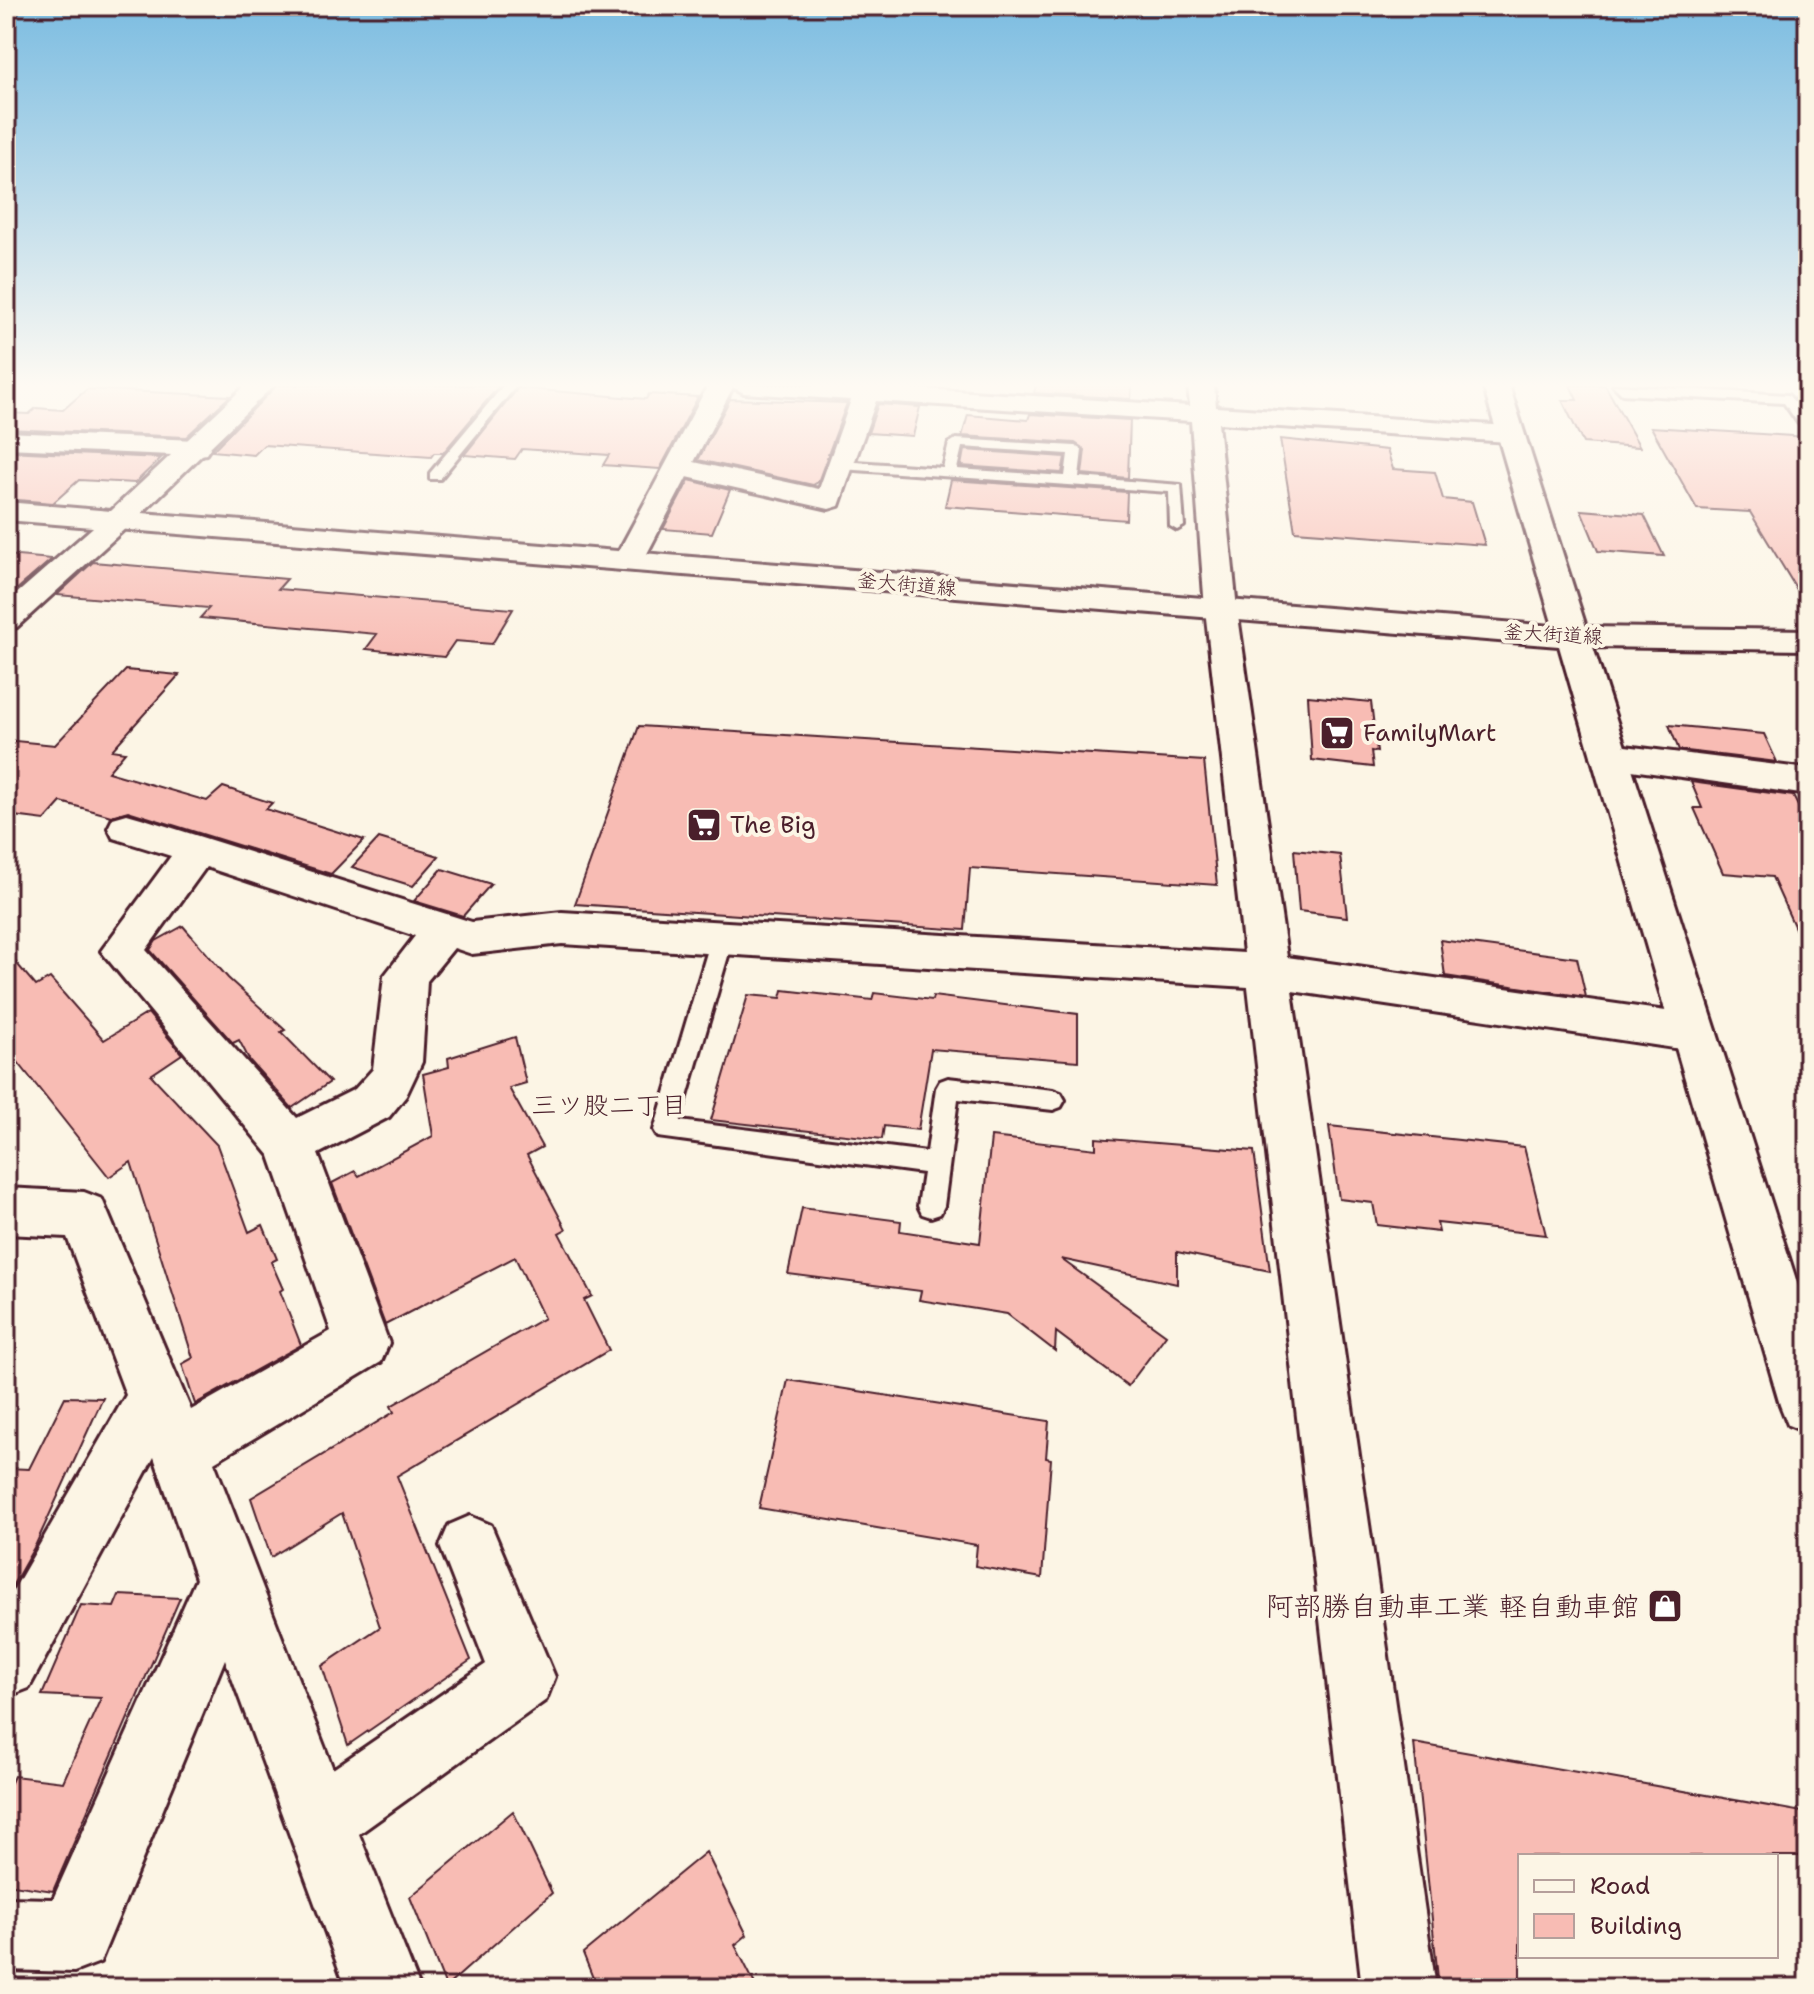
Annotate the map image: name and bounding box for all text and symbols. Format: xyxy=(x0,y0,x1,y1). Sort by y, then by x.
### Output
street label: 釜大街道線 xyxy=(856,567,958,601)
street label: 釜大街道線 xyxy=(1502,618,1604,650)
supermarket icon: FamilyMart xyxy=(1318,714,1356,752)
place label: FamilyMart xyxy=(1363,717,1496,749)
supermarket icon: The Big xyxy=(685,806,723,844)
place label: The Big xyxy=(730,809,816,841)
district label: 三ツ股二丁目 xyxy=(531,1087,687,1122)
place label: 阿部勝自動車工業 軽自動車館 xyxy=(1265,1587,1639,1625)
shop icon: 阿部勝自動車工業 軽自動車館 xyxy=(1646,1587,1684,1625)
legend xyxy=(1518,1854,1778,1958)
text: Road xyxy=(1590,1870,1650,1902)
text: Building xyxy=(1590,1910,1682,1942)

